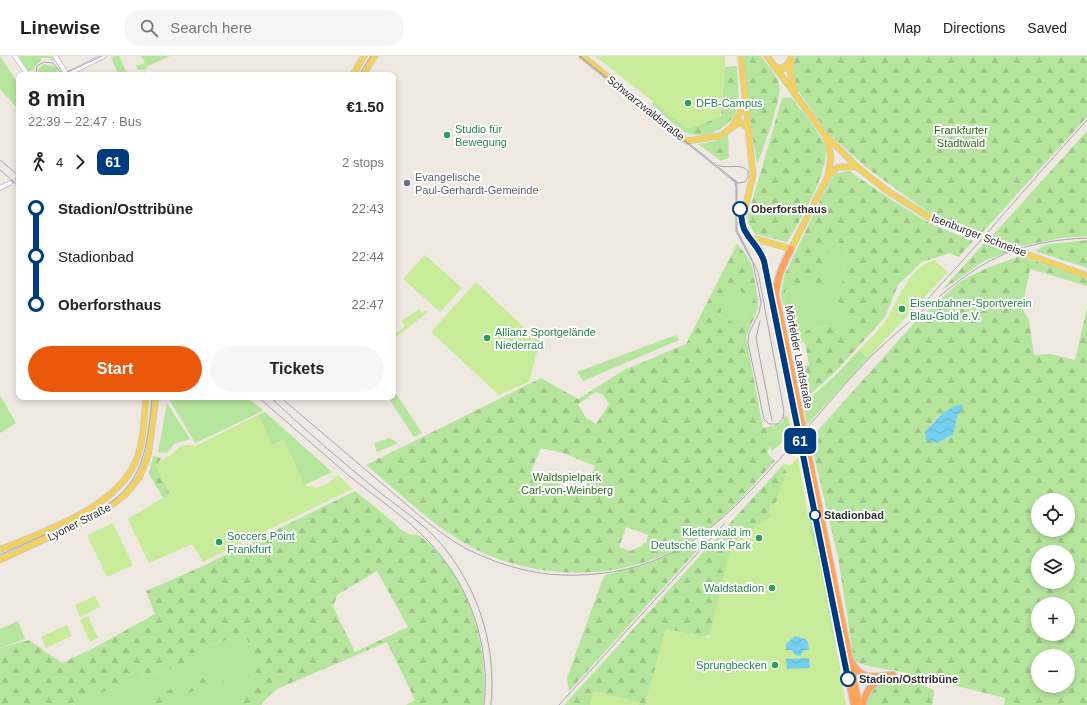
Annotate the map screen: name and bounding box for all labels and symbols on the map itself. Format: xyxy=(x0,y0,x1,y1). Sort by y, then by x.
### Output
street label: Schwarzwaldstraße xyxy=(605,73,687,143)
place label: DFB-Campus xyxy=(696,97,763,109)
marker: DFB-Campus xyxy=(683,98,693,108)
place label: Studio für Bewegung xyxy=(455,123,507,148)
park label: Frankfurter Stadtwald xyxy=(934,124,988,149)
marker: Studio für Bewegung xyxy=(442,130,452,140)
place label: Evangelische Paul-Gerhardt-Gemeinde xyxy=(415,171,539,196)
marker: Evangelische Paul-Gerhardt-Gemeinde xyxy=(402,178,412,188)
marker: Oberforsthaus xyxy=(732,201,748,217)
place label: Oberforsthaus xyxy=(751,203,827,215)
street label: Isenburger Schneise xyxy=(930,211,1028,259)
place label: Eisenbahner-Sportverein Blau-Gold e.V. xyxy=(910,297,1032,322)
street label: Mörfelder Landstraße xyxy=(783,304,815,410)
marker: Eisenbahner-Sportverein Blau-Gold e.V. xyxy=(897,304,907,314)
place label: Allianz Sportgelände Niederrad xyxy=(495,326,596,351)
marker: Allianz Sportgelände Niederrad xyxy=(482,333,492,343)
line badge: 61 xyxy=(782,428,818,454)
park label: Waldspielpark Carl-von-Weinberg xyxy=(521,471,613,496)
street label: Lyoner Straße xyxy=(45,501,113,543)
marker: Stadionbad xyxy=(809,509,821,521)
place label: Stadionbad xyxy=(824,509,884,521)
place label: Kletterwald im Deutsche Bank Park xyxy=(651,526,751,551)
place label: Soccers Point Frankfurt xyxy=(227,530,295,555)
marker: Kletterwald im Deutsche Bank Park xyxy=(754,533,764,543)
marker: Soccers Point Frankfurt xyxy=(214,537,224,547)
place label: Waldstadion xyxy=(704,582,764,594)
marker: Waldstadion xyxy=(767,583,777,593)
place label: Sprungbecken xyxy=(696,659,767,671)
marker: Sprungbecken xyxy=(770,660,780,670)
marker: Stadion/Osttribüne xyxy=(840,671,856,687)
place label: Stadion/Osttribüne xyxy=(859,673,958,685)

